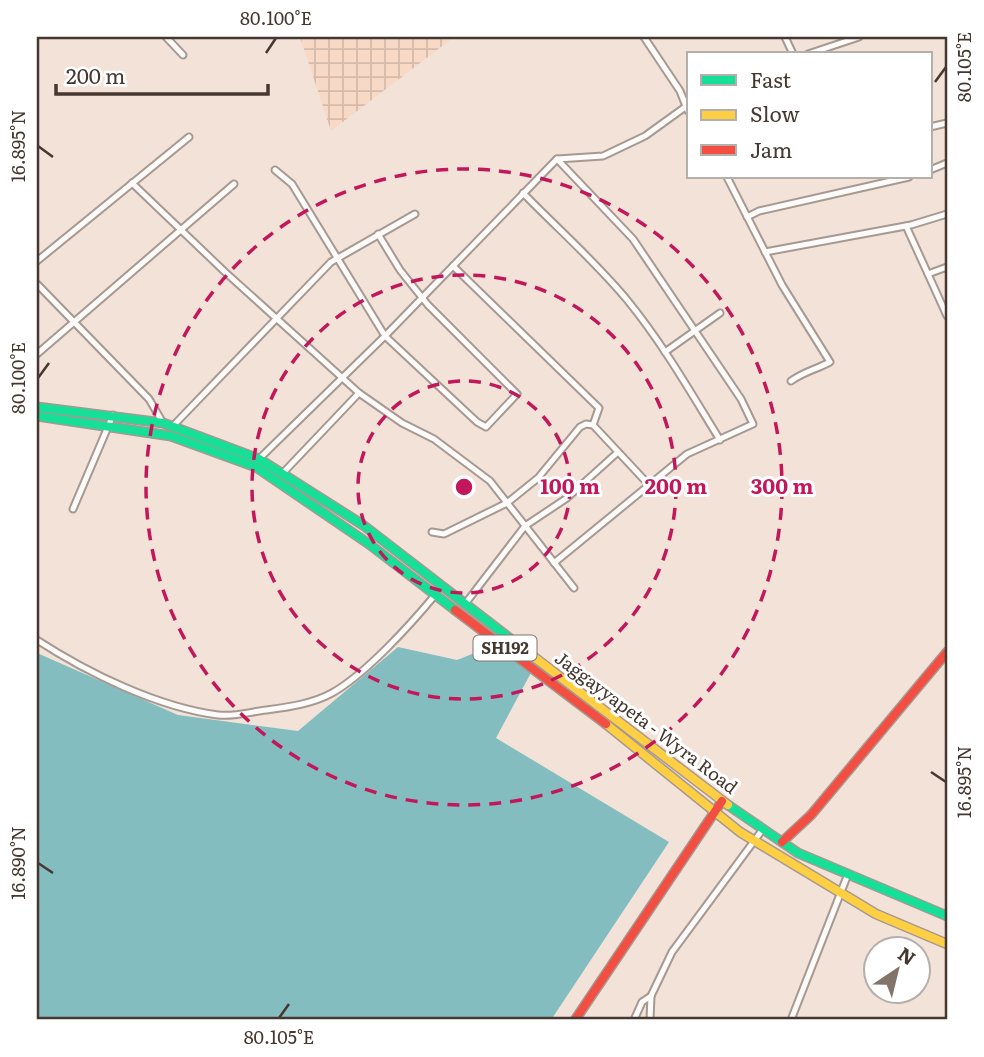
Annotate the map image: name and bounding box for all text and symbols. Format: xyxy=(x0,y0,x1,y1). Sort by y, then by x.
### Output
text: 80.100°E xyxy=(240,4,312,31)
text: 80.105°E xyxy=(950,32,977,102)
scale bar xyxy=(56,52,268,96)
legend xyxy=(687,52,932,178)
text: 200 m xyxy=(66,59,126,90)
text: Fast xyxy=(750,63,791,94)
text: Slow xyxy=(750,97,800,128)
text: 16.895°N xyxy=(4,110,31,182)
text: Jam xyxy=(750,133,792,164)
text: 80.100°E xyxy=(4,342,31,414)
text: 100 m xyxy=(540,469,600,500)
text: 200 m xyxy=(645,469,707,500)
text: 300 m xyxy=(751,469,813,500)
centre of rings xyxy=(452,475,476,499)
road number: SH192 xyxy=(474,636,536,660)
street label: Jaggayyapeta - Wyra Road xyxy=(550,644,744,800)
text: 16.895°N xyxy=(950,746,977,818)
text: 16.890°N xyxy=(4,826,31,900)
north arrow xyxy=(862,934,932,1004)
text: N xyxy=(893,939,922,971)
text: 80.105°E xyxy=(244,1023,314,1050)

